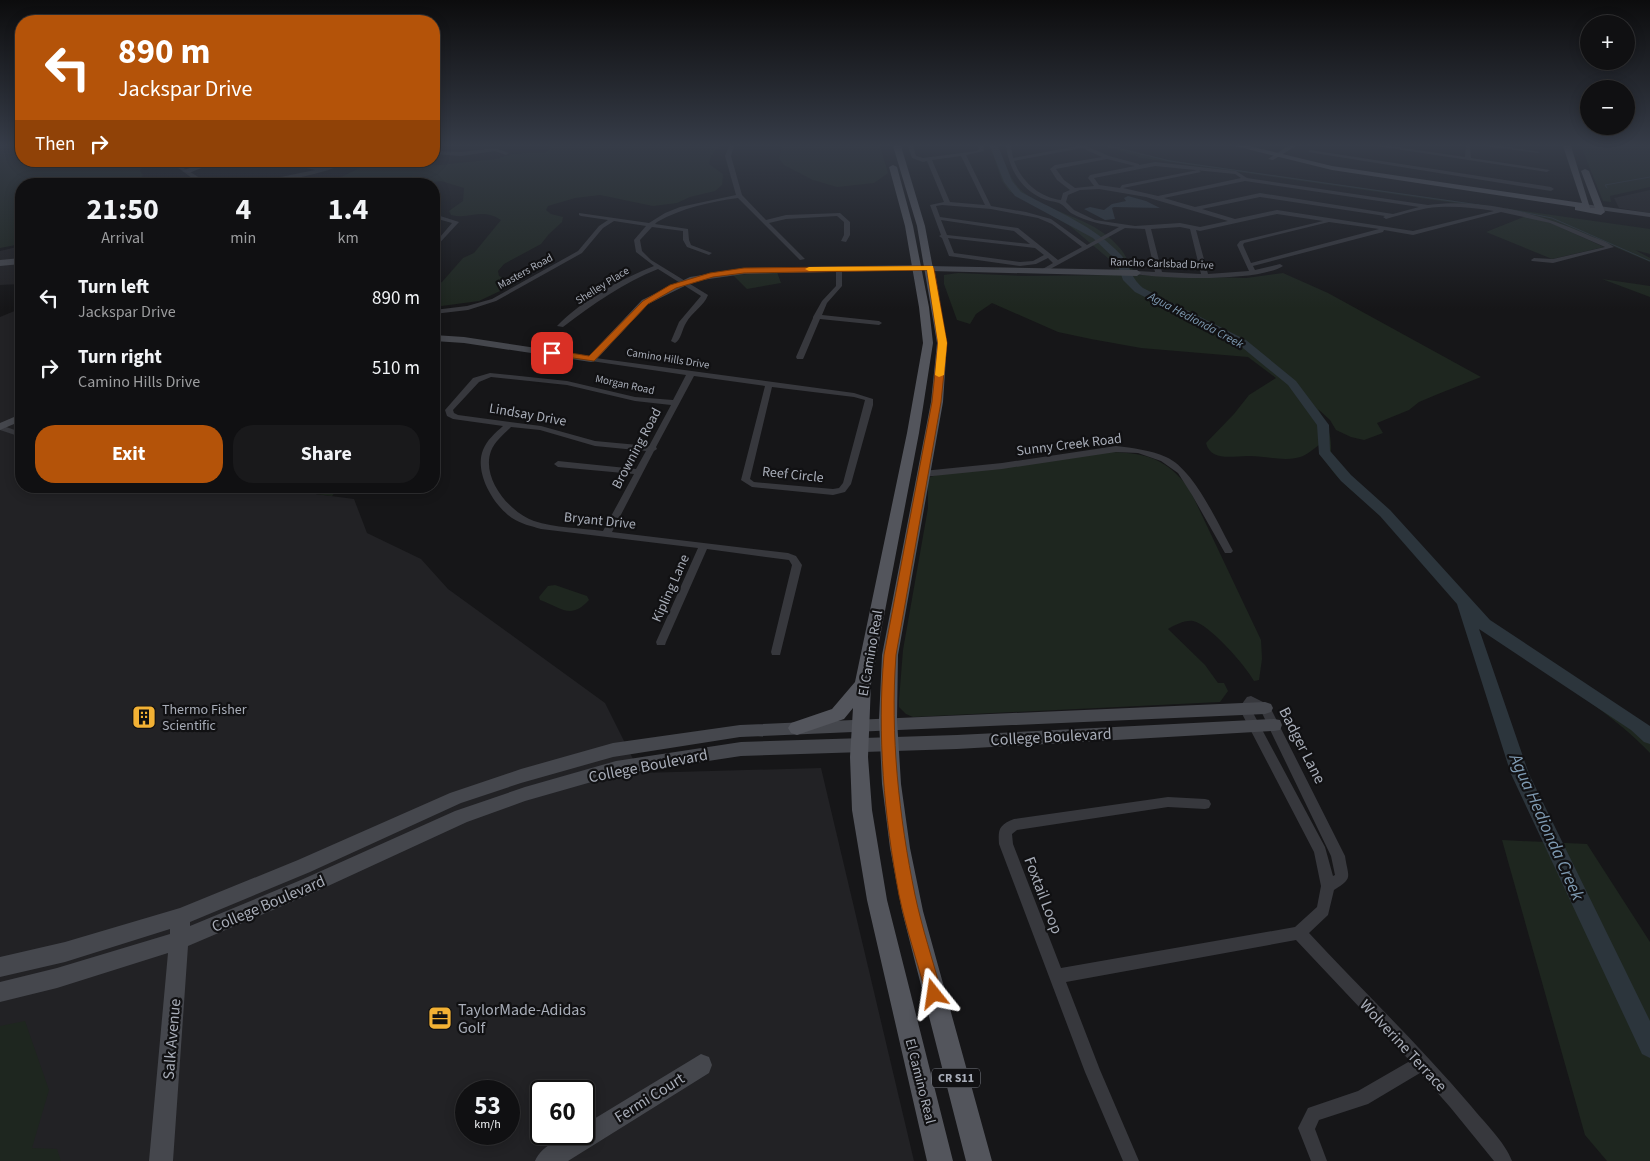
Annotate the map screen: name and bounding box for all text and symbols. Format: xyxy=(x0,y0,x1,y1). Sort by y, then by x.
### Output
map controls xyxy=(1580,15,1635,135)
button: + xyxy=(1580,15,1635,70)
text: 890 m xyxy=(118,27,210,77)
icon: left xyxy=(35,35,100,100)
text: Jackspar Drive xyxy=(118,73,252,105)
button: − xyxy=(1580,80,1635,135)
icon: right xyxy=(85,130,113,158)
text: Then xyxy=(35,131,75,158)
text: 21:50 xyxy=(86,188,159,231)
text: 4 xyxy=(235,188,251,231)
text: 1.4 xyxy=(328,188,368,231)
text: Arrival xyxy=(101,227,144,249)
text: min xyxy=(230,227,256,249)
text: km xyxy=(338,227,359,249)
street label: Masters Road xyxy=(495,250,556,293)
street label: Rancho Carlsbad Drive xyxy=(1110,254,1215,273)
street label: Shelley Place xyxy=(573,263,632,308)
text: Turn left xyxy=(78,274,149,301)
icon: left xyxy=(35,284,63,312)
text: 890 m xyxy=(372,285,420,312)
water label: Agua Hedionda Creek xyxy=(1144,288,1247,353)
text: Jackspar Drive xyxy=(78,301,176,323)
pin xyxy=(531,332,573,374)
icon: arrive xyxy=(538,339,566,367)
text: Turn right xyxy=(78,344,162,371)
street label: Camino Hills Drive xyxy=(625,345,711,373)
icon: right xyxy=(35,354,63,382)
text: 510 m xyxy=(372,355,420,382)
text: Camino Hills Drive xyxy=(78,371,200,393)
street label: Morgan Road xyxy=(594,371,656,398)
street label: Lindsay Drive xyxy=(488,398,568,432)
street label: Browning Road xyxy=(607,404,667,493)
button: Exit xyxy=(35,425,223,483)
button: Share xyxy=(233,425,420,483)
street label: Sunny Creek Road xyxy=(1015,429,1123,461)
street label: Reef Circle xyxy=(761,462,825,488)
street label: Bryant Drive xyxy=(563,507,637,535)
street label: Kipling Lane xyxy=(647,551,695,626)
street label: El Camino Real xyxy=(854,608,888,698)
place label: Thermo Fisher Scientific xyxy=(162,700,247,736)
street label: Badger Lane xyxy=(1273,703,1331,788)
building icon: Thermo Fisher Scientific xyxy=(131,704,157,730)
street label: College Boulevard xyxy=(990,723,1112,751)
street label: College Boulevard xyxy=(587,744,710,788)
water label: Agua Hedionda Creek xyxy=(1502,749,1590,905)
street label: Foxtail Loop xyxy=(1018,854,1068,937)
street label: College Boulevard xyxy=(208,870,328,938)
position arrow xyxy=(907,967,959,1019)
street label: Wolverine Terrace xyxy=(1355,995,1452,1097)
street label: Salk Avenue xyxy=(158,998,186,1080)
place label: TaylorMade-Adidas Golf xyxy=(458,999,586,1039)
office icon: TaylorMade-Adidas Golf xyxy=(427,1005,453,1031)
street label: El Camino Real xyxy=(900,1037,940,1126)
street label: Fermi Court xyxy=(610,1067,689,1128)
road number: CR S11 xyxy=(932,1068,980,1088)
speed limit sign: 60 xyxy=(530,1080,595,1145)
text: 53 xyxy=(474,1088,501,1124)
text: km/h xyxy=(474,1116,501,1133)

